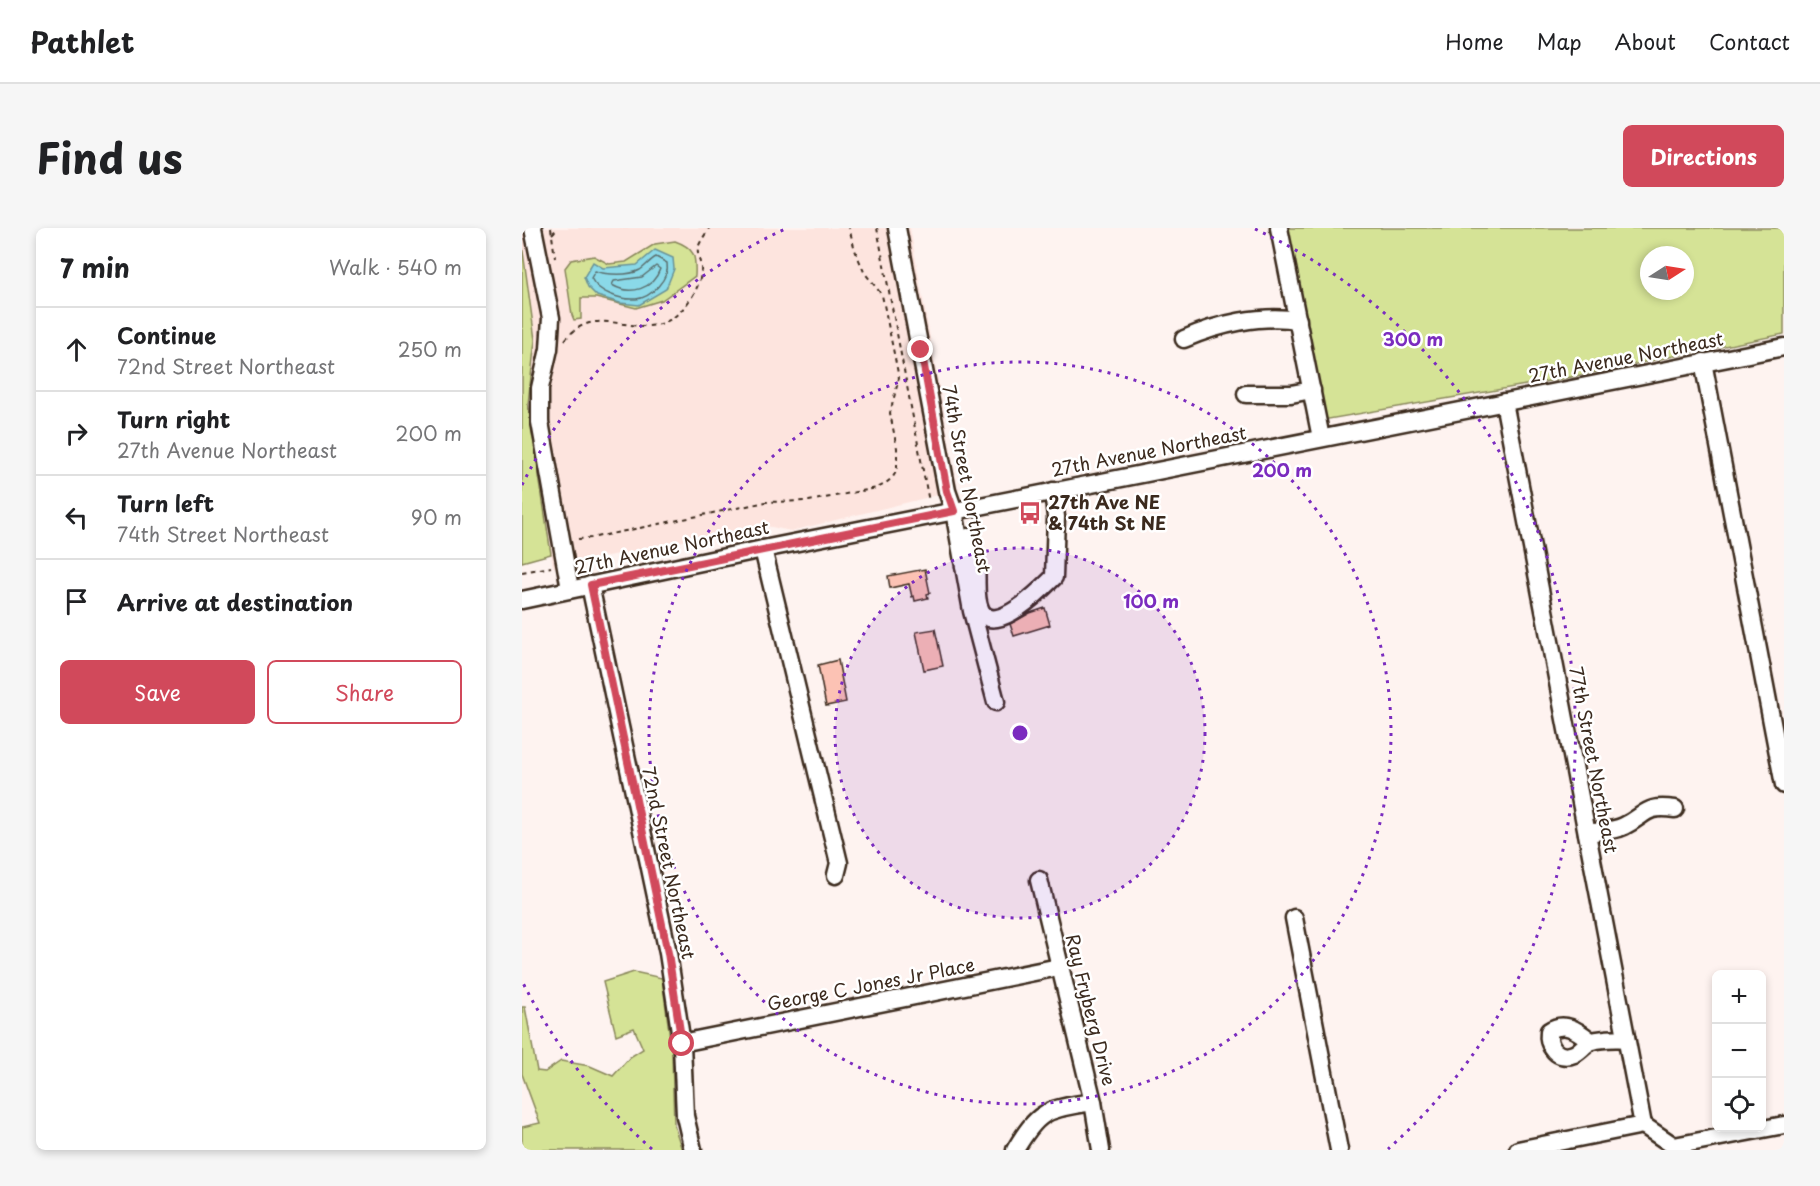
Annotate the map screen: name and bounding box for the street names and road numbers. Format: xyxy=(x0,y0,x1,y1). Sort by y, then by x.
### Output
street label: 27th Avenue Northeast xyxy=(1526,324,1725,389)
street label: 74th Street Northeast xyxy=(936,383,999,575)
street label: 27th Avenue Northeast xyxy=(1049,418,1248,483)
street label: 27th Avenue Northeast xyxy=(572,513,771,580)
street label: 77th Street Northeast xyxy=(1563,664,1626,855)
street label: 72nd Street Northeast xyxy=(636,764,703,961)
street label: Ray Fryberg Drive xyxy=(1060,931,1123,1088)
street label: George C Jones Jr Place xyxy=(765,950,977,1017)

